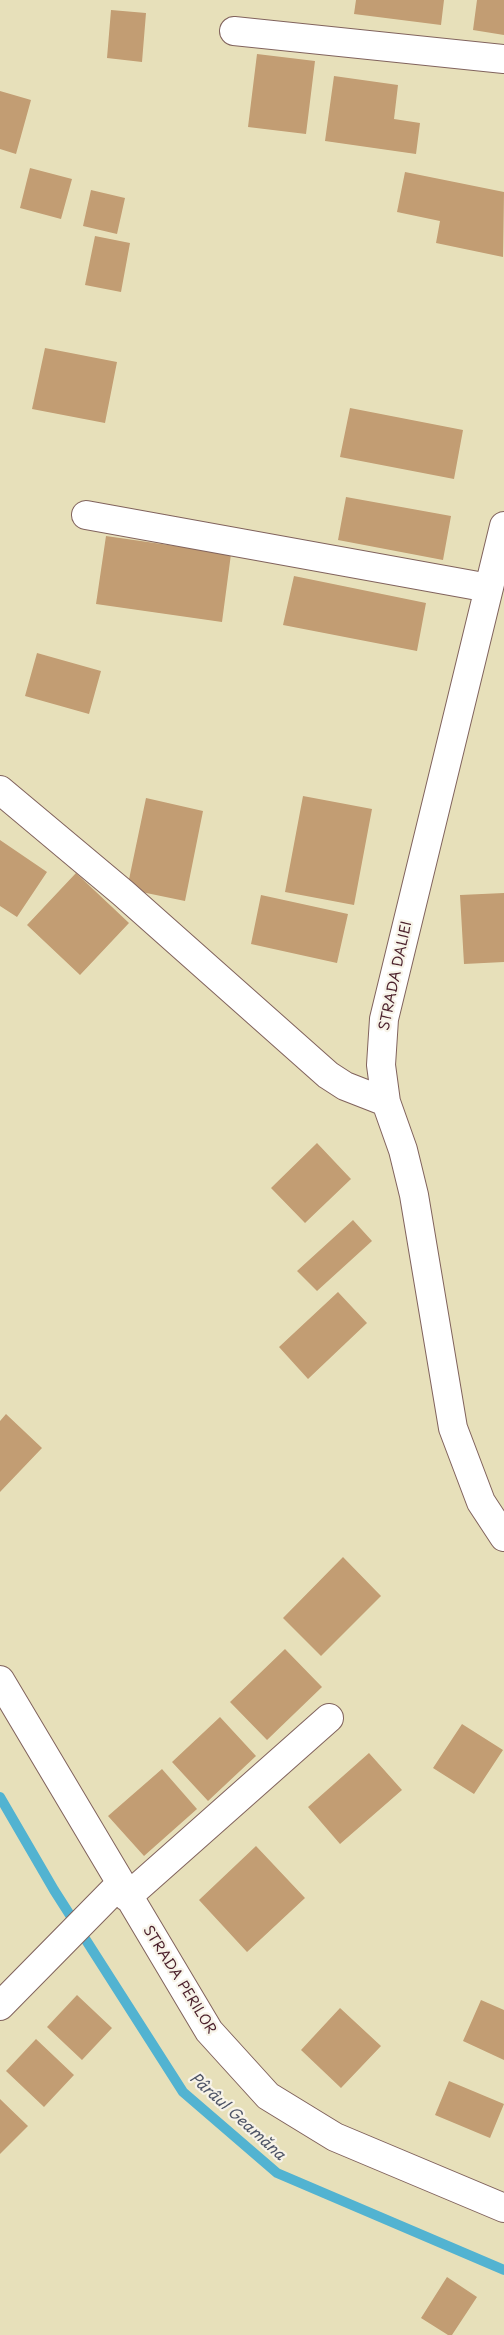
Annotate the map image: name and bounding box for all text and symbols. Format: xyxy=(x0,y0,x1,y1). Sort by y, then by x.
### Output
street label: STRADA DALIEI xyxy=(376,920,416,1032)
street label: STRADA PERILOR xyxy=(139,1923,219,2037)
water label: Pârâul Geamăna xyxy=(186,2070,288,2164)

